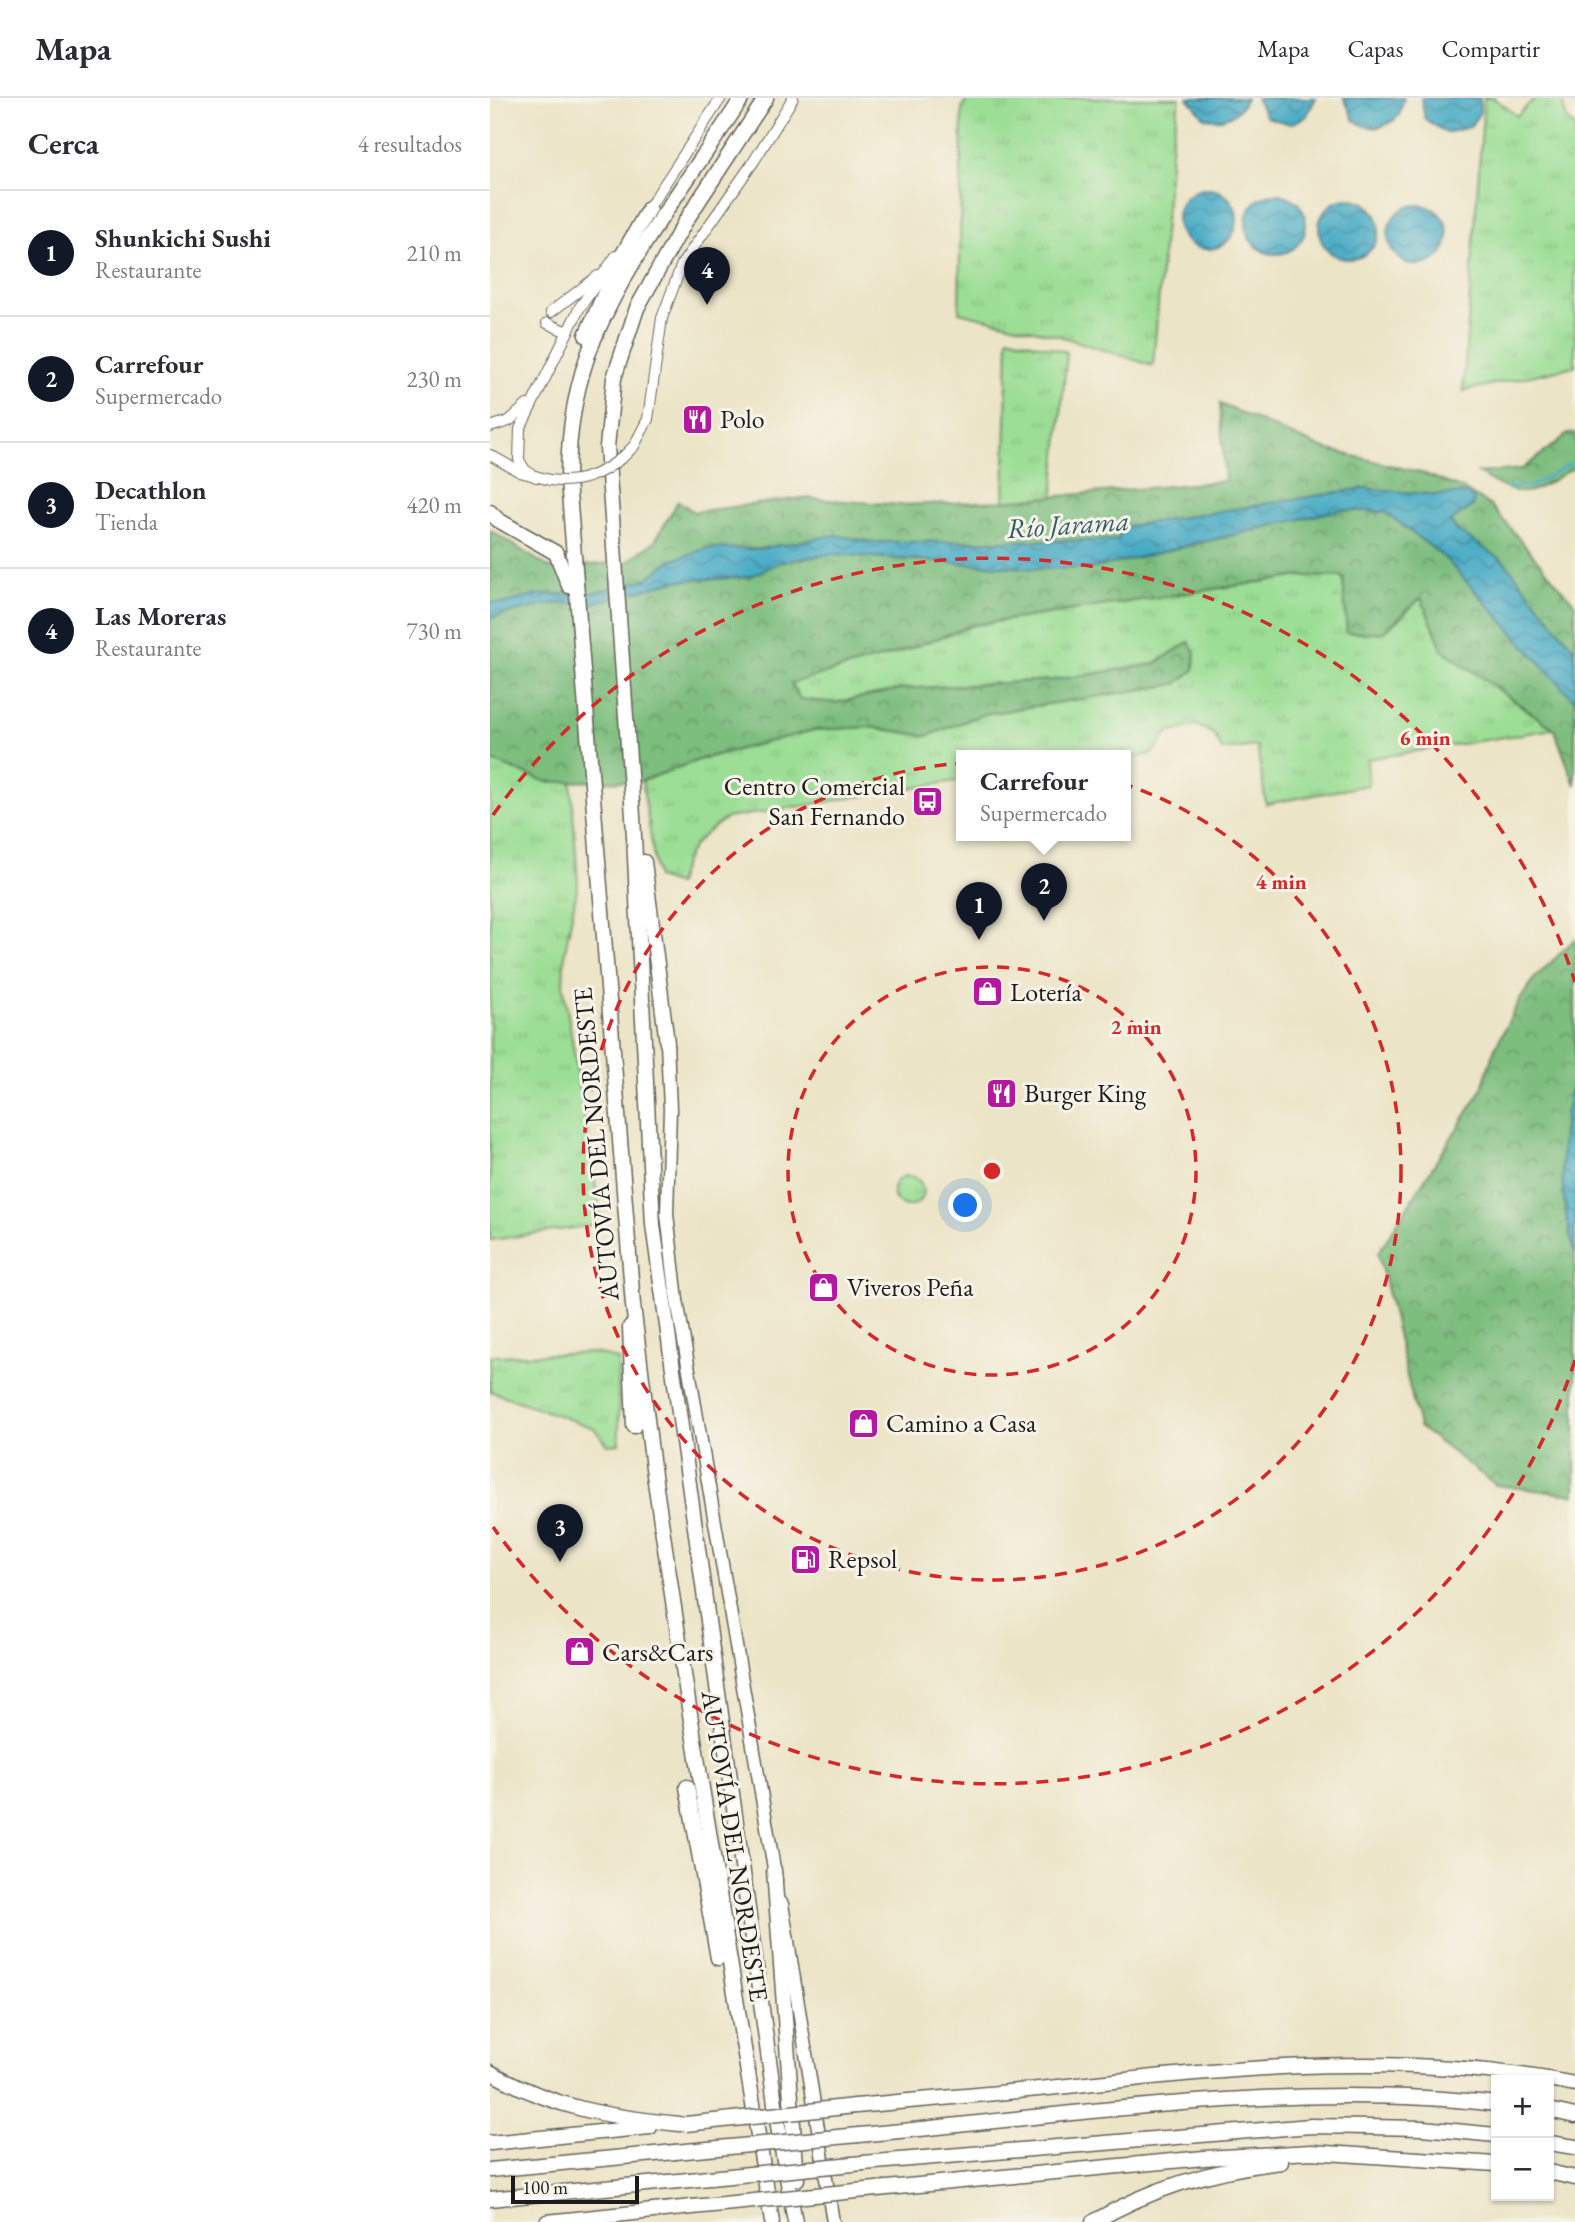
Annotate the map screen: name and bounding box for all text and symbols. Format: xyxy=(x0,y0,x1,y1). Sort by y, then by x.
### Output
text: Mapa xyxy=(35,27,112,70)
text: Mapa xyxy=(1257,33,1309,64)
text: Capas xyxy=(1347,33,1403,64)
text: Compartir xyxy=(1441,33,1540,64)
text: Cerca xyxy=(28,124,99,163)
text: 4 resultados xyxy=(358,129,462,159)
text: Shunkichi Sushi xyxy=(95,221,271,255)
text: 1 xyxy=(45,238,57,268)
text: 210 m xyxy=(406,238,462,268)
pin: 4 xyxy=(684,247,730,305)
text: Restaurante xyxy=(95,255,202,285)
text: Carrefour xyxy=(95,347,203,381)
text: 2 xyxy=(45,364,57,394)
text: 230 m xyxy=(406,364,462,394)
text: Supermercado xyxy=(95,381,222,411)
restaurant icon: Polo xyxy=(680,402,714,436)
place label: Polo xyxy=(720,402,765,436)
text: Decathlon xyxy=(95,473,206,507)
text: 3 xyxy=(45,490,57,520)
text: 420 m xyxy=(406,490,462,520)
water label: Río Jarama xyxy=(1005,502,1131,546)
text: Tienda xyxy=(95,507,158,537)
text: Las Moreras xyxy=(95,599,226,633)
text: 4 xyxy=(45,616,57,646)
text: 730 m xyxy=(406,616,462,646)
text: Restaurante xyxy=(95,633,202,663)
text: 6 min xyxy=(1399,724,1451,751)
popup xyxy=(956,750,1131,841)
text: Carrefour xyxy=(980,764,1088,798)
place label: Centro Comercial San Fernando xyxy=(724,769,905,833)
bus stop icon: Centro Comercial San Fernando xyxy=(911,784,945,818)
text: Supermercado xyxy=(980,798,1107,828)
pin: 2 xyxy=(1021,863,1067,921)
text: 4 min xyxy=(1255,868,1307,895)
pin: 1 xyxy=(956,882,1002,940)
shop icon: Lotería xyxy=(970,975,1004,1009)
place label: Lotería xyxy=(1010,975,1082,1009)
street label: AUTOVÍA DEL NORDESTE xyxy=(565,985,627,1303)
text: 2 min xyxy=(1110,1013,1162,1040)
restaurant icon: Burger King xyxy=(984,1076,1018,1110)
place label: Burger King xyxy=(1024,1076,1147,1110)
centre of rings xyxy=(980,1159,1004,1183)
your location xyxy=(948,1188,982,1222)
shop icon: Viveros Peña xyxy=(807,1270,841,1304)
place label: Viveros Peña xyxy=(847,1270,974,1304)
shop icon: Camino a Casa xyxy=(846,1406,880,1440)
place label: Camino a Casa xyxy=(886,1406,1037,1440)
pin: 3 xyxy=(537,1504,583,1562)
fuel station icon: Repsol xyxy=(788,1542,822,1576)
place label: Repsol xyxy=(828,1542,897,1576)
shop icon: Cars&Cars xyxy=(562,1635,596,1669)
place label: Cars&Cars xyxy=(602,1635,714,1669)
street label: AUTOVÍA DEL NORDESTE xyxy=(693,1687,776,2004)
map controls xyxy=(1491,2075,1554,2201)
button: + xyxy=(1491,2075,1554,2138)
button: − xyxy=(1491,2138,1554,2201)
scale bar xyxy=(511,2173,639,2205)
text: 100 m xyxy=(522,2175,568,2200)

